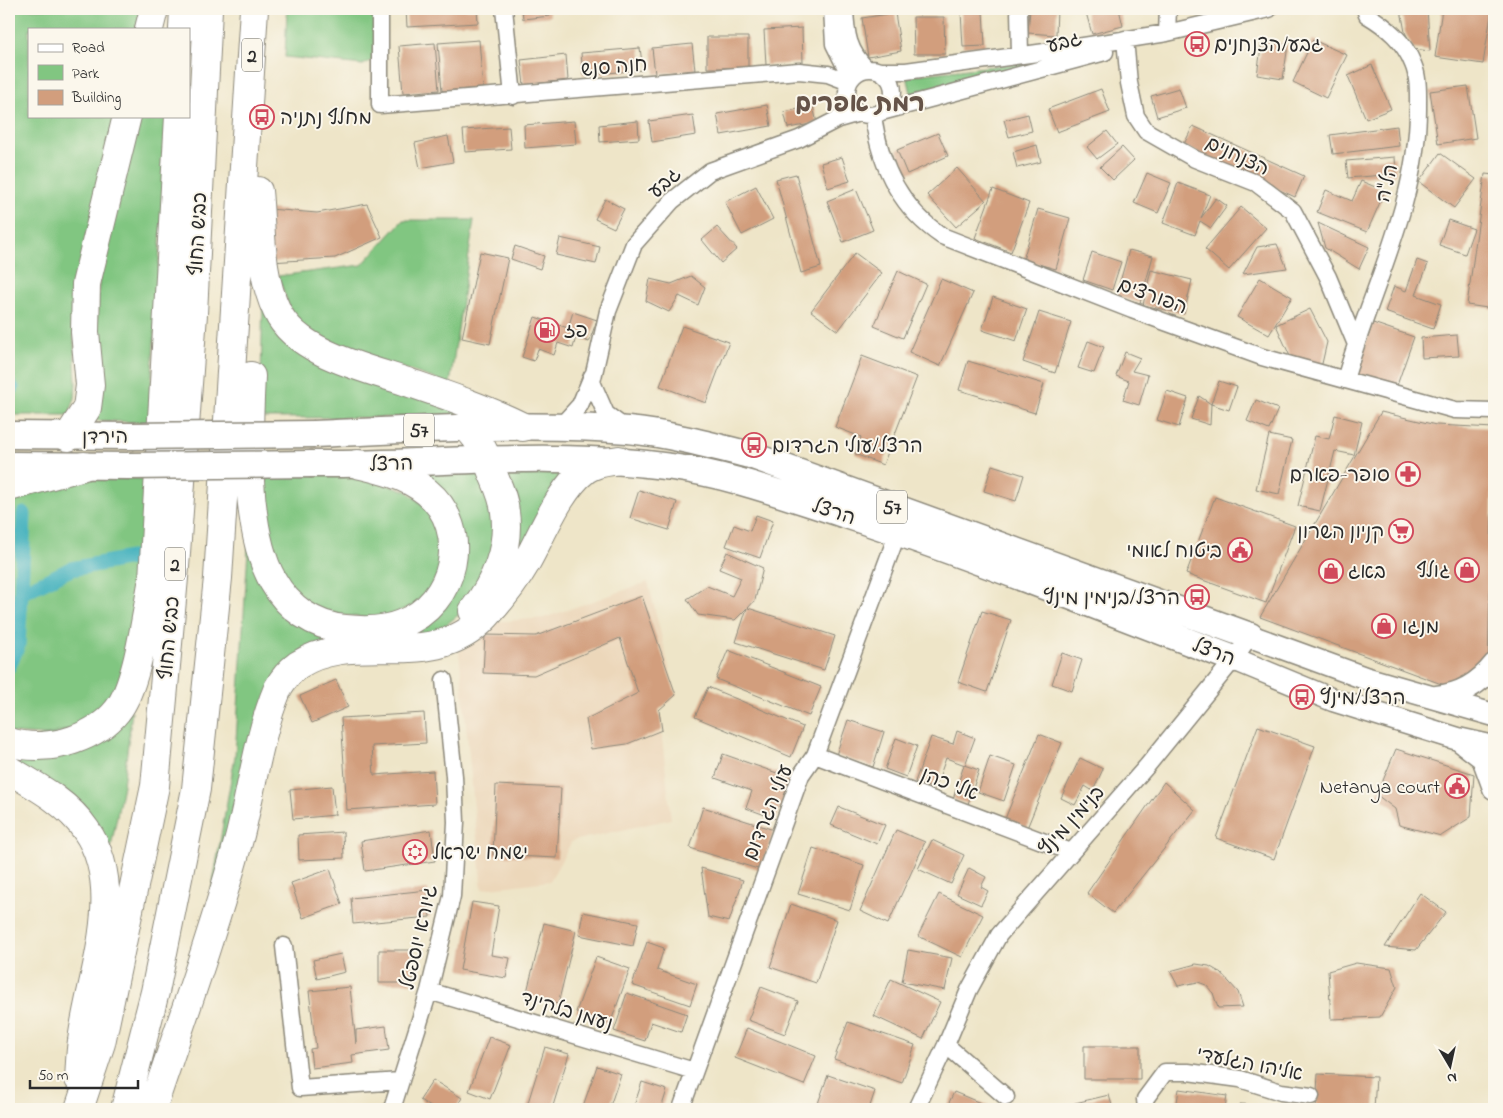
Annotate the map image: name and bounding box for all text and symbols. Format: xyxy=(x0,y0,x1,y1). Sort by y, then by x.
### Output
street label: גבע xyxy=(1044,25,1085,62)
legend xyxy=(28,28,190,118)
bus stop icon: גבע/הצנחנים xyxy=(1184,31,1210,57)
place label: גבע/הצנחנים xyxy=(1214,32,1323,61)
text: Road xyxy=(72,37,105,59)
road number: 2 xyxy=(242,38,262,72)
street label: חנה סנש xyxy=(580,51,649,86)
text: Park xyxy=(72,63,100,85)
text: Building xyxy=(71,87,121,110)
district label: רמת אפרים xyxy=(795,87,925,123)
bus stop icon: מחלף נתניה xyxy=(249,104,275,130)
place label: מחלף נתניה xyxy=(280,105,372,134)
street label: הצנחנים xyxy=(1200,130,1274,185)
street label: גבע xyxy=(643,161,689,206)
street label: הל"ה xyxy=(1370,161,1407,206)
street label: כביש החוף xyxy=(183,192,216,277)
street label: הפורצים xyxy=(1113,271,1191,323)
fuel station icon: פז xyxy=(534,317,560,343)
place label: פז xyxy=(564,318,588,347)
road number: 57 xyxy=(404,414,434,446)
street label: הירדן xyxy=(82,424,128,453)
bus stop icon: הרצל/עולי הגרדום xyxy=(741,432,767,458)
place label: הרצל/עולי הגרדום xyxy=(772,433,923,462)
street label: הרצל xyxy=(369,450,414,481)
pharmacy icon: סופר-פארם xyxy=(1395,461,1421,487)
place label: סופר-פארם xyxy=(1289,462,1390,491)
road number: 57 xyxy=(877,491,907,524)
street label: הרצל xyxy=(808,493,859,534)
supermarket icon: קניון השרון xyxy=(1388,518,1414,544)
place label: קניון השרון xyxy=(1297,519,1384,548)
public building icon: ביטוח לאומי xyxy=(1227,537,1253,563)
place label: ביטוח לאומי xyxy=(1126,538,1222,567)
road number: 2 xyxy=(165,548,185,580)
shop icon: גולף xyxy=(1454,557,1480,583)
shop icon: באג xyxy=(1318,558,1344,584)
place label: גולף xyxy=(1416,558,1450,587)
place label: באג xyxy=(1348,559,1386,588)
bus stop icon: הרצל/בנימין מינץ xyxy=(1184,584,1210,610)
place label: הרצל/בנימין מינץ xyxy=(1043,585,1180,614)
street label: כביש החוף xyxy=(152,595,189,681)
shop icon: מנגו xyxy=(1371,613,1397,639)
place label: מנגו xyxy=(1402,614,1439,643)
street label: הרצל xyxy=(1187,632,1239,675)
bus stop icon: הרצל/מינץ xyxy=(1289,684,1315,710)
place label: הרצל/מינץ xyxy=(1320,685,1406,714)
street label: עולי הגרדום xyxy=(737,761,802,865)
street label: אלי כהן xyxy=(916,761,982,810)
public building icon: Netanya court xyxy=(1444,773,1470,799)
place label: Netanya court xyxy=(1320,774,1440,803)
street label: בנימין מינץ xyxy=(1033,780,1113,863)
synagogue icon: ישמח ישראל xyxy=(402,839,428,865)
place label: ישמח ישראל xyxy=(432,840,528,869)
street label: גיורא יוספטל xyxy=(394,882,447,993)
street label: נעמן בלקינד xyxy=(516,985,616,1040)
north arrow xyxy=(1426,1040,1476,1090)
street label: אליהו הגלעדי xyxy=(1194,1041,1305,1090)
scale bar xyxy=(30,1058,138,1090)
text: 50 m xyxy=(38,1065,69,1087)
text: N xyxy=(1445,1066,1458,1088)

